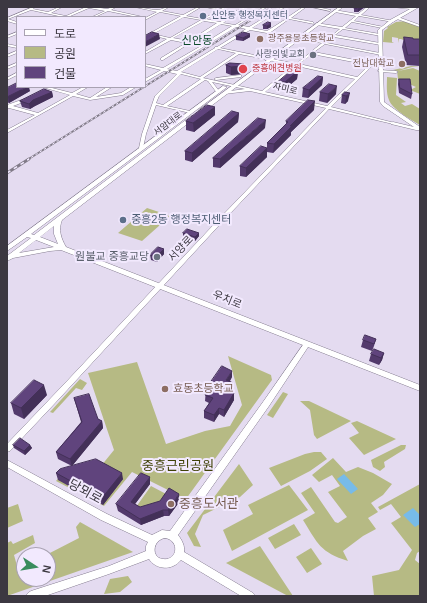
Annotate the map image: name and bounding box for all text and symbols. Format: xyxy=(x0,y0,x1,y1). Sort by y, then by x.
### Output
marker: 신안동 행정복지센터 xyxy=(198,11,208,21)
place label: 신안동 행정복지센터 xyxy=(211,11,288,21)
legend xyxy=(16,16,146,88)
text: 도로 xyxy=(54,27,76,41)
district label: 신안동 xyxy=(182,34,212,48)
marker: 광주용봉초등학교 xyxy=(255,34,265,44)
place label: 광주용봉초등학교 xyxy=(268,34,334,44)
text: 공원 xyxy=(54,47,76,61)
place label: 사랑의빛교회 xyxy=(255,50,305,60)
marker: 사랑의빛교회 xyxy=(308,50,318,60)
place label: 전남대학교 xyxy=(353,59,394,69)
marker: 전남대학교 xyxy=(397,59,407,69)
marker: 중흥애견병원 xyxy=(237,63,249,75)
place label: 중흥애견병원 xyxy=(252,64,302,74)
text: 건물 xyxy=(54,67,76,81)
street label: 자미로 xyxy=(272,81,298,97)
street label: 서암대로 xyxy=(152,110,184,138)
place label: 중흥2동 행정복지센터 xyxy=(131,213,231,227)
marker: 중흥2동 행정복지센터 xyxy=(118,215,128,225)
street label: 서양로 xyxy=(166,233,196,265)
place label: 원불교 중흥교당 xyxy=(75,250,149,264)
marker: 원불교 중흥교당 xyxy=(152,252,162,262)
street label: 우치로 xyxy=(210,288,244,312)
place label: 효동초등학교 xyxy=(173,382,234,396)
marker: 효동초등학교 xyxy=(160,384,170,394)
park label: 중흥근린공원 xyxy=(142,458,214,474)
street label: 당뫼로 xyxy=(66,476,104,508)
place label: 중흥도서관 xyxy=(179,496,239,512)
marker: 중흥도서관 xyxy=(166,499,176,509)
north arrow xyxy=(16,547,56,587)
text: N xyxy=(40,564,53,574)

